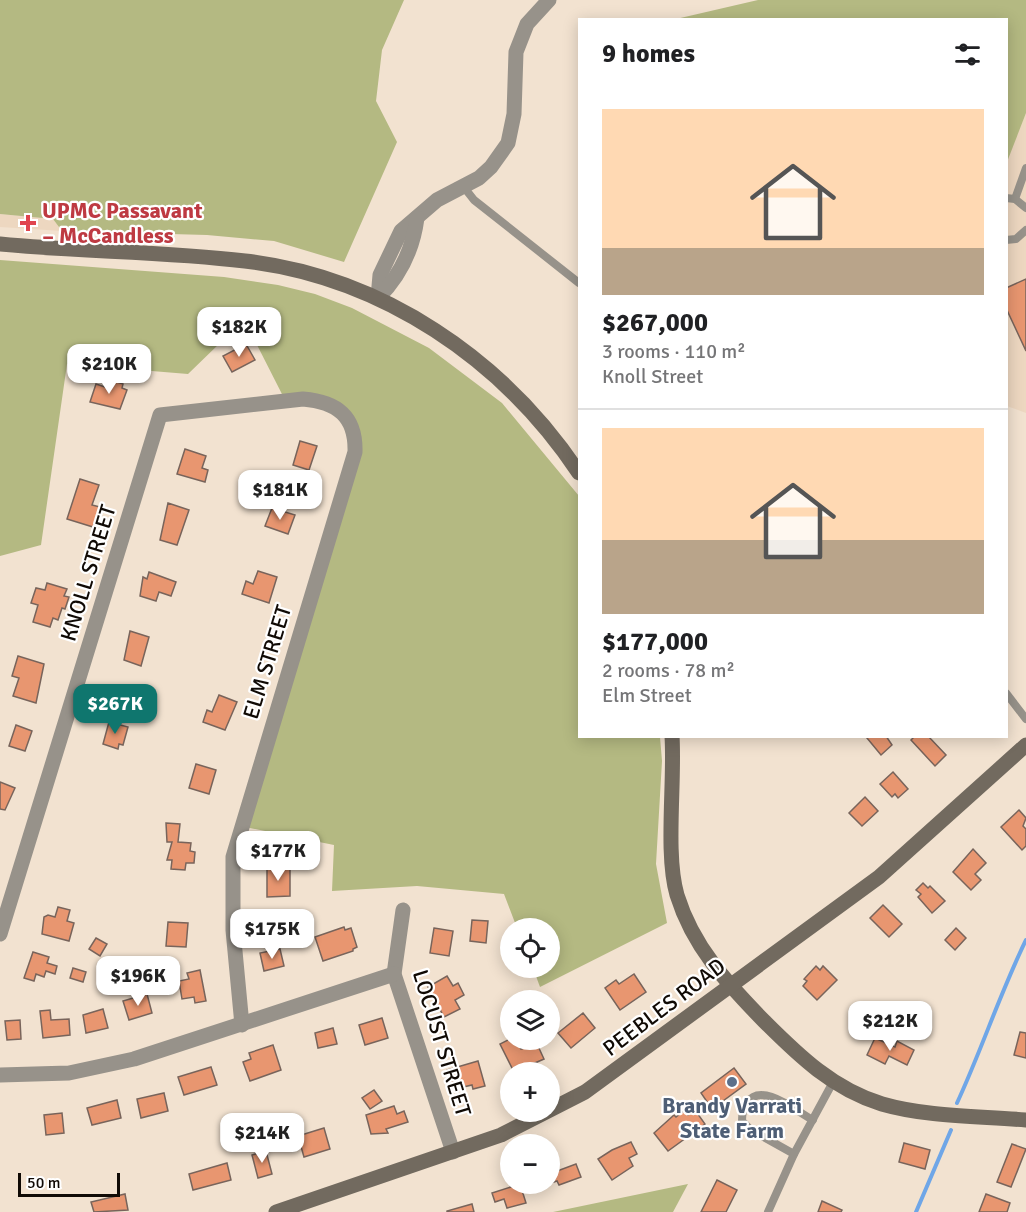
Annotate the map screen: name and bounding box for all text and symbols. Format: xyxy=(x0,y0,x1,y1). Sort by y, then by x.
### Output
text: 9 homes xyxy=(602,38,695,70)
icon: filters xyxy=(951,38,984,71)
icon: home xyxy=(739,148,847,256)
place label: UPMC Passavant – McCandless xyxy=(42,197,202,249)
marker: UPMC Passavant – McCandless xyxy=(19,214,37,232)
pin: $182K xyxy=(197,307,281,358)
text: $267,000 xyxy=(602,307,708,339)
text: $182K xyxy=(211,314,267,339)
text: 3 rooms · 110 m² xyxy=(602,339,746,364)
pin: $210K xyxy=(67,344,151,395)
text: $210K xyxy=(81,351,137,376)
text: Knoll Street xyxy=(602,364,703,389)
icon: home xyxy=(739,467,847,575)
pin: $181K xyxy=(238,470,322,521)
text: $181K xyxy=(252,477,308,502)
street label: KNOLL STREET xyxy=(54,501,122,645)
street label: ELM STREET xyxy=(237,602,297,722)
text: $177,000 xyxy=(602,626,708,658)
text: 2 rooms · 78 m² xyxy=(602,658,735,683)
text: Elm Street xyxy=(602,683,692,708)
pin: $267K xyxy=(73,684,157,735)
text: $267K xyxy=(87,691,143,716)
pin: $177K xyxy=(236,831,320,882)
text: $177K xyxy=(250,838,306,863)
pin: $175K xyxy=(230,909,314,960)
text: $175K xyxy=(244,916,300,941)
map controls xyxy=(500,918,560,1194)
button: locate xyxy=(500,918,560,978)
street label: PEEBLES ROAD xyxy=(597,952,731,1062)
pin: $196K xyxy=(96,956,180,1007)
text: $196K xyxy=(110,963,166,988)
street label: LOCUST STREET xyxy=(407,966,477,1120)
button: layers xyxy=(500,990,560,1050)
pin: $212K xyxy=(848,1001,932,1052)
text: $212K xyxy=(862,1008,918,1033)
button: + xyxy=(500,1062,560,1122)
marker: Brandy Varrati State Farm xyxy=(725,1075,739,1089)
place label: Brandy Varrati State Farm xyxy=(662,1092,802,1144)
pin: $214K xyxy=(220,1113,304,1164)
text: $214K xyxy=(234,1120,290,1145)
button: − xyxy=(500,1134,560,1194)
scale bar xyxy=(18,1170,120,1198)
text: 50 m xyxy=(27,1173,61,1193)

